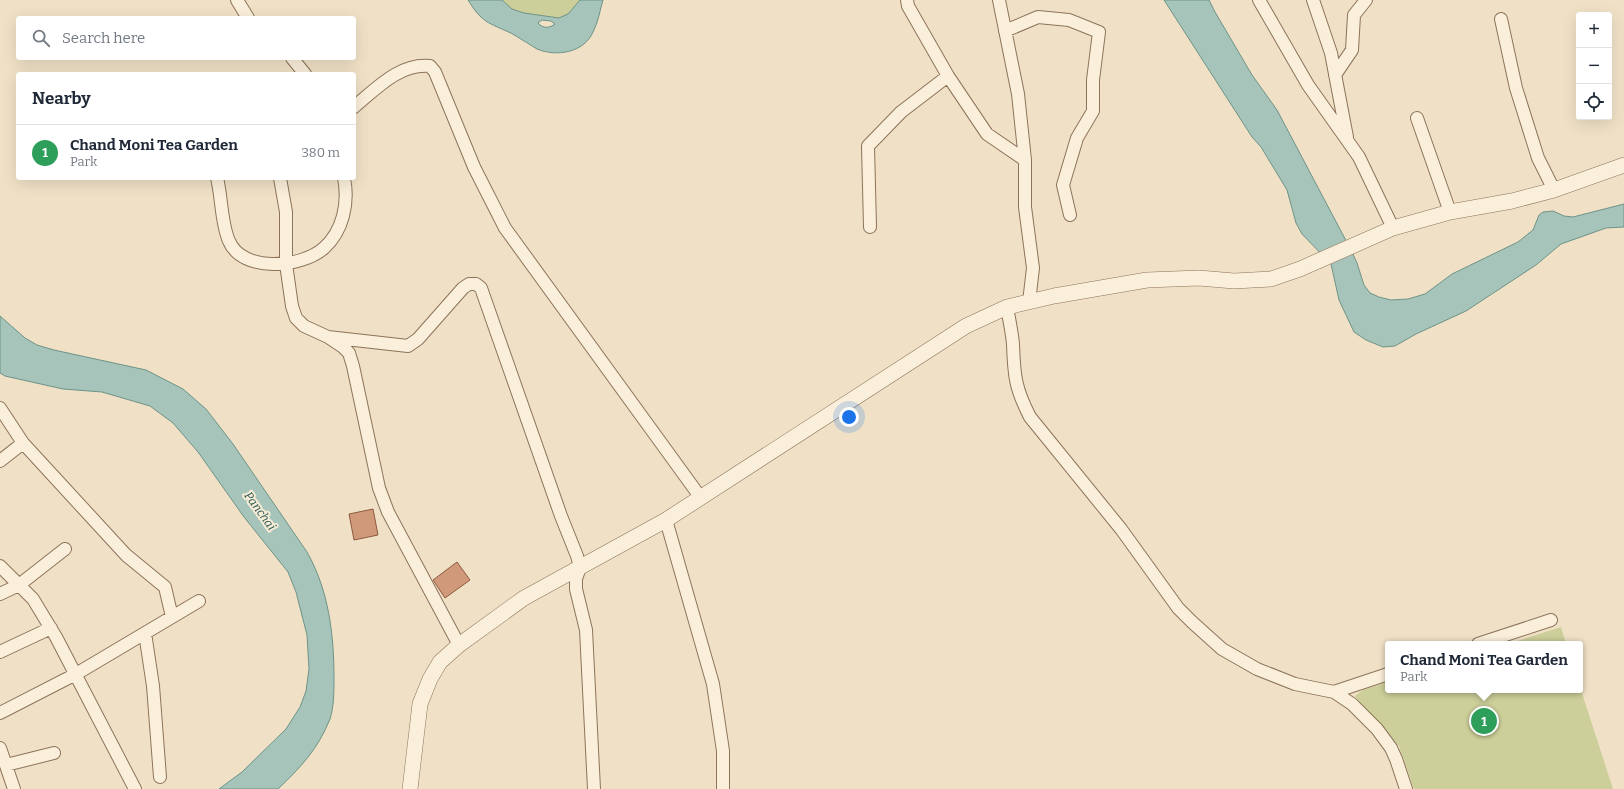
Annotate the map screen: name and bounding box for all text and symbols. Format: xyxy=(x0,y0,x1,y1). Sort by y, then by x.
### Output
map controls xyxy=(1576,12,1612,120)
button: + xyxy=(1576,12,1612,48)
search box xyxy=(16,16,356,60)
icon: search xyxy=(30,27,52,49)
text: Search here xyxy=(62,29,145,47)
button: − xyxy=(1576,48,1612,84)
button: locate xyxy=(1576,84,1612,120)
text: Nearby xyxy=(32,88,91,109)
text: Chand Moni Tea Garden xyxy=(70,136,238,154)
text: 1 xyxy=(42,145,48,160)
text: 380 m xyxy=(301,145,340,160)
text: Park xyxy=(70,154,97,169)
your location xyxy=(839,407,859,427)
water label: Panchai xyxy=(241,489,279,533)
popup xyxy=(1385,641,1583,693)
text: Chand Moni Tea Garden xyxy=(1400,651,1568,669)
text: Park xyxy=(1400,669,1427,684)
pin: 1 xyxy=(1471,706,1497,736)

